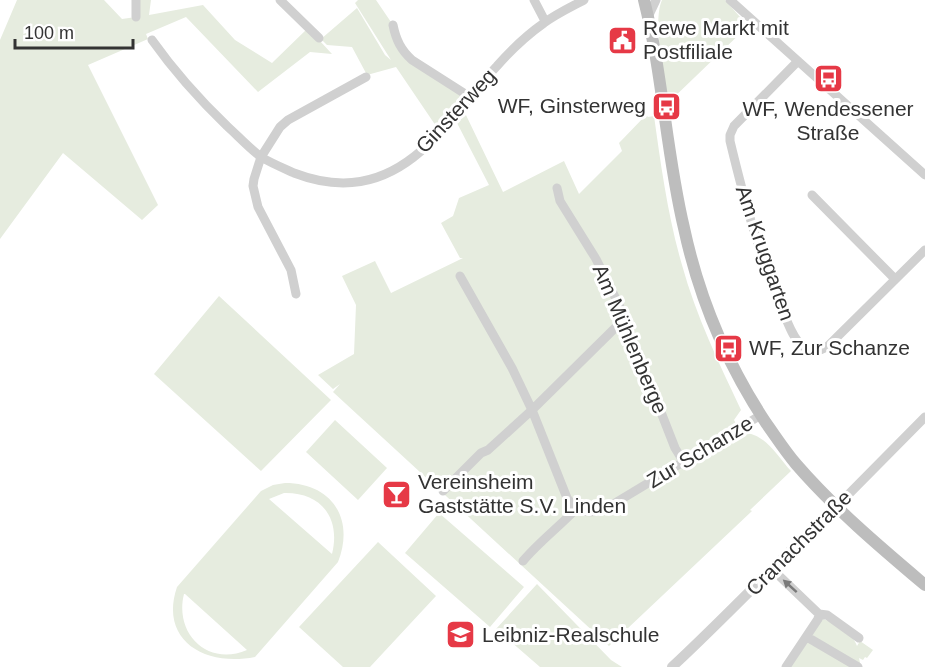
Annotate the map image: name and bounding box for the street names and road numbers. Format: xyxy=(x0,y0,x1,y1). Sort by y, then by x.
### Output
street label: Ginsterweg xyxy=(411,64,500,157)
street label: Am Kruggarten xyxy=(732,182,799,323)
street label: Am Mühlenberge xyxy=(589,261,672,417)
street label: Zur Schanze xyxy=(643,411,757,492)
street label: Cranachstraße xyxy=(741,485,856,600)

